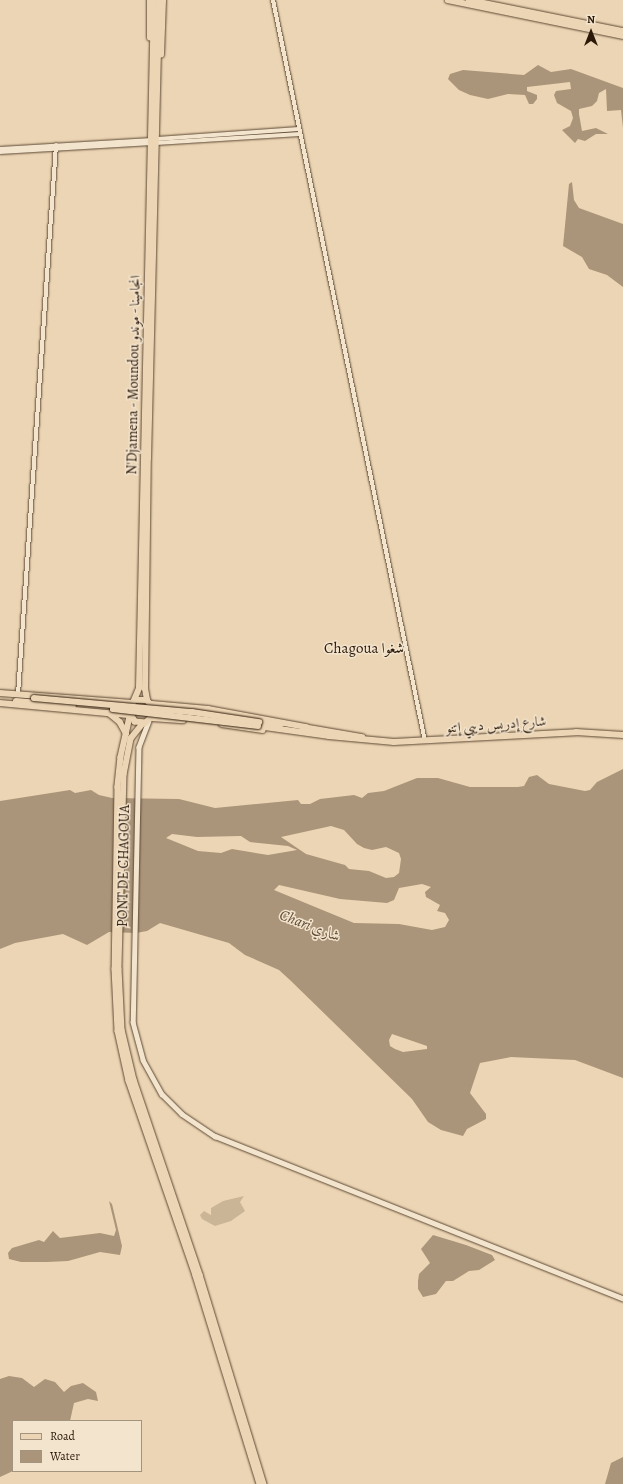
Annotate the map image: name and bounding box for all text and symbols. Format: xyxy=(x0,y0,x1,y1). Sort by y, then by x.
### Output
north arrow xyxy=(571,12,611,52)
text: N xyxy=(587,12,595,27)
street label: N'Djamena - Moundou انجامينا - موندو xyxy=(124,275,144,475)
district label: Chagoua شغوا xyxy=(324,640,404,658)
street label: شارع إدريس ديبي إتنو xyxy=(445,713,547,737)
street label: PONT DE CHAGOUA xyxy=(115,805,133,927)
water label: Chari شاري xyxy=(277,906,343,946)
legend xyxy=(12,1420,142,1472)
text: Road xyxy=(50,1428,75,1444)
text: Water xyxy=(50,1448,80,1464)

